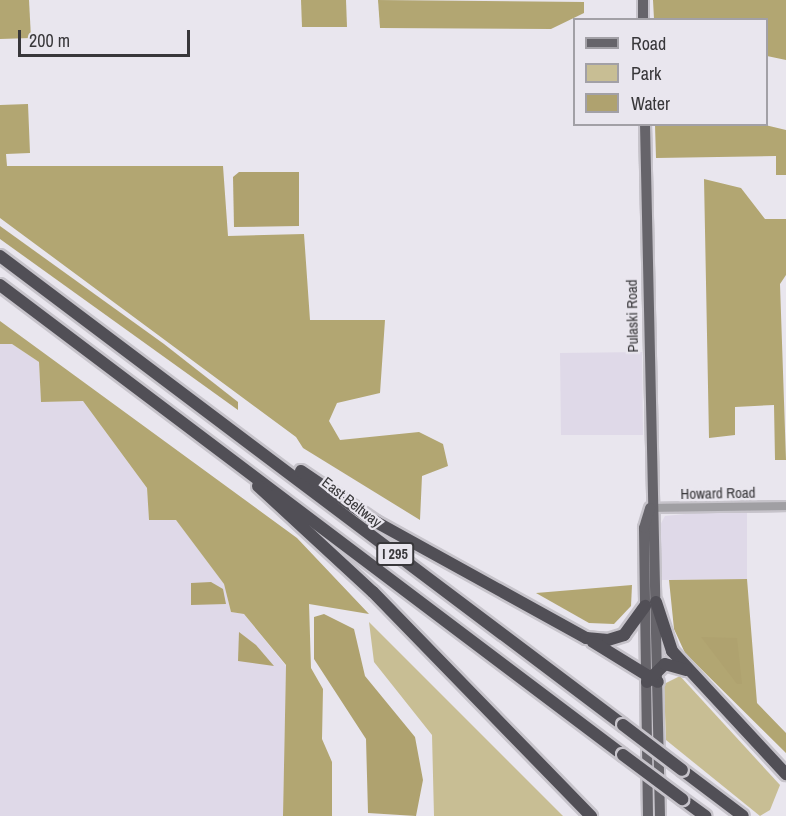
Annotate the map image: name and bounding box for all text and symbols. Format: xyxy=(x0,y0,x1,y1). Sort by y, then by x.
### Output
scale bar xyxy=(21,18,194,56)
legend xyxy=(573,18,768,126)
text: 200 m xyxy=(29,28,70,53)
text: Road xyxy=(631,31,666,56)
text: Park xyxy=(631,61,661,86)
text: Water xyxy=(631,91,670,116)
street label: Pulaski Road xyxy=(622,279,642,353)
street label: East Beltway xyxy=(318,473,386,531)
street label: Howard Road xyxy=(680,483,756,503)
road number: I 295 xyxy=(376,543,414,565)

